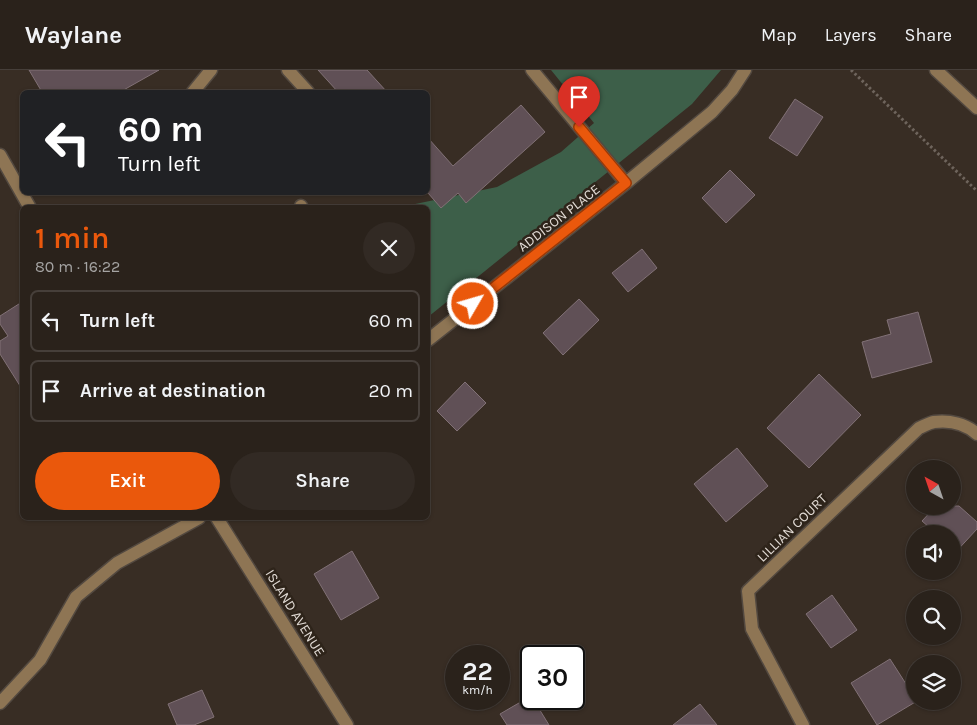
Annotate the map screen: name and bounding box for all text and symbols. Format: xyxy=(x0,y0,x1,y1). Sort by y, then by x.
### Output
text: Waylane xyxy=(25,21,122,49)
text: Map xyxy=(761,24,797,46)
text: Layers xyxy=(825,24,877,46)
text: Share xyxy=(905,24,952,46)
pin xyxy=(558,76,600,127)
icon: arrive xyxy=(565,83,593,111)
text: 60 m xyxy=(118,109,203,150)
icon: left xyxy=(35,110,100,175)
text: Turn left xyxy=(118,151,201,177)
street label: ADDISON PLACE xyxy=(515,181,603,255)
text: 1 min xyxy=(35,220,109,256)
button: close xyxy=(363,222,415,274)
text: 80 m · 16:22 xyxy=(35,257,120,276)
position arrow xyxy=(446,277,498,329)
icon: left xyxy=(37,307,65,335)
text: Turn left xyxy=(80,310,155,332)
text: 60 m xyxy=(369,310,413,332)
icon: arrive xyxy=(37,377,65,405)
text: Arrive at destination xyxy=(80,380,266,402)
text: 20 m xyxy=(368,380,413,402)
button: Exit xyxy=(35,452,220,510)
button: Share xyxy=(230,452,415,510)
north arrow xyxy=(906,460,961,515)
map controls xyxy=(906,460,961,710)
street label: LILLIAN COURT xyxy=(753,490,831,566)
button: sound xyxy=(906,525,961,580)
street label: ISLAND AVENUE xyxy=(262,566,328,660)
button: search xyxy=(906,590,961,645)
speed limit sign: 30 xyxy=(520,645,585,710)
button: layers xyxy=(906,655,961,710)
text: 22 xyxy=(462,657,493,686)
text: km/h xyxy=(462,683,493,697)

